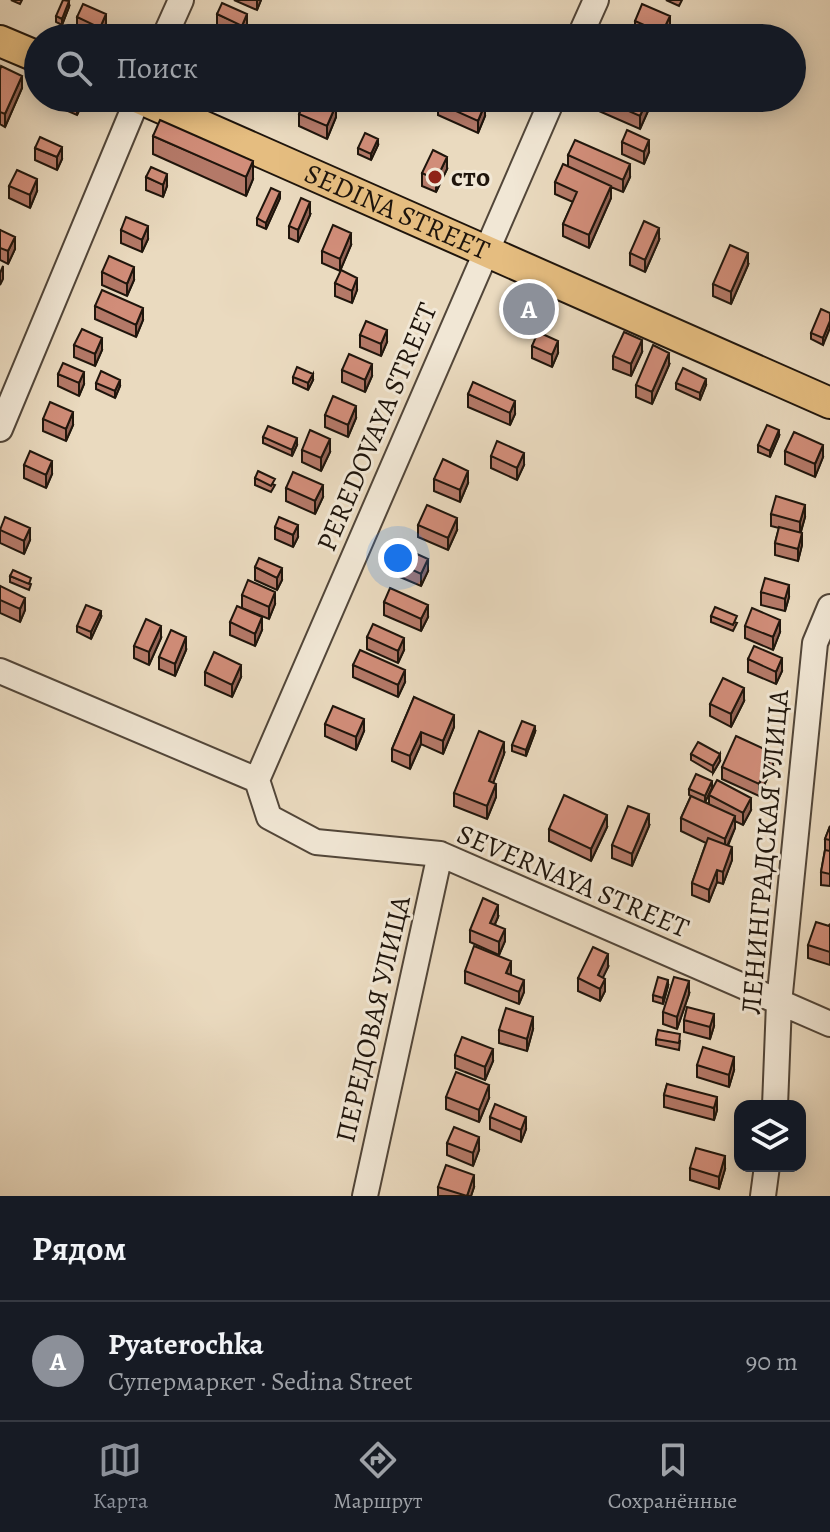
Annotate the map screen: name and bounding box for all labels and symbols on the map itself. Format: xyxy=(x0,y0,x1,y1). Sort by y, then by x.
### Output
street label: SEDINA STREET xyxy=(298,154,496,269)
place label: сто xyxy=(451,158,490,196)
marker: сто xyxy=(426,168,444,186)
pin: A xyxy=(503,279,555,339)
street label: PEREDOVAYA STREET xyxy=(307,297,447,557)
your location xyxy=(378,538,418,578)
street label: ЛЕНИНГРАДСКАЯ УЛИЦА xyxy=(732,687,798,1016)
street label: SEVERNAYA STREET xyxy=(451,815,695,947)
street label: ПЕРЕДОВАЯ УЛИЦА xyxy=(326,891,420,1146)

